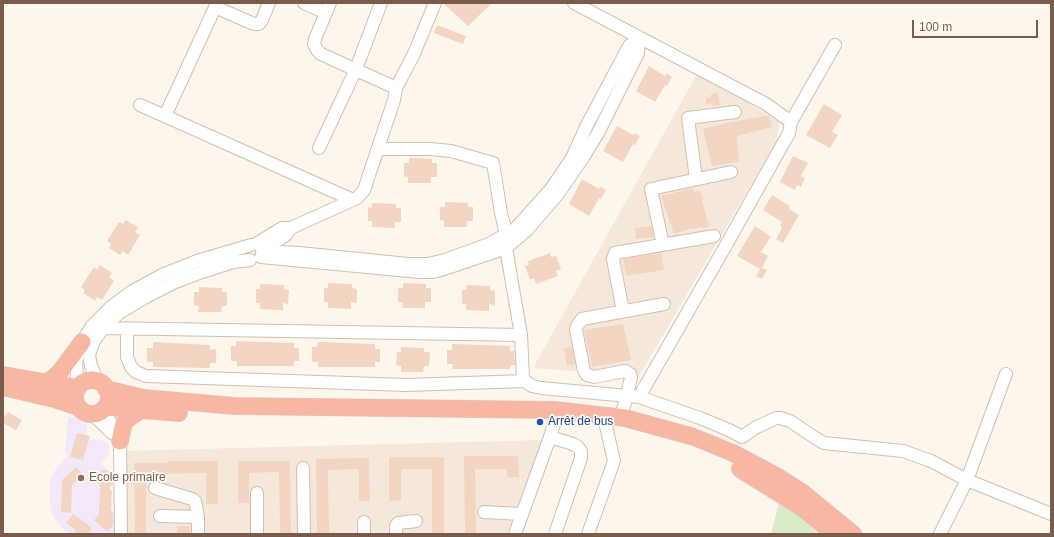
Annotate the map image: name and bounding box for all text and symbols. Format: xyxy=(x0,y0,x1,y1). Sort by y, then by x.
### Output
scale bar xyxy=(914,12,1040,38)
text: 100 m xyxy=(919,20,952,34)
place label: Arrêt de bus xyxy=(548,415,613,429)
marker: Arrêt de bus xyxy=(535,417,545,427)
place label: Ecole primaire xyxy=(89,471,166,485)
marker: Ecole primaire xyxy=(76,473,86,483)

